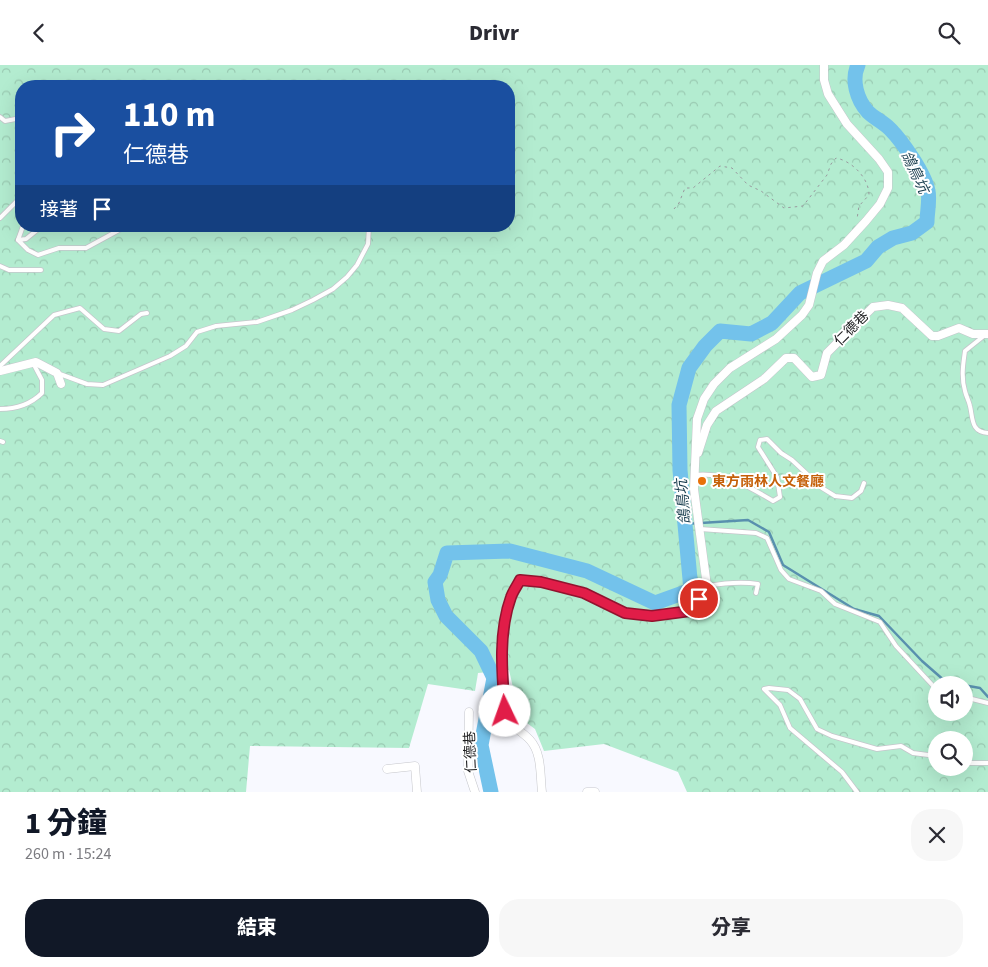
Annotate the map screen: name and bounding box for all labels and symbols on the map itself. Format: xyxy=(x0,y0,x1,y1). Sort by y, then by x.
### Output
water label: 鴿鳥坑 xyxy=(895,147,935,199)
street label: 仁德巷 xyxy=(830,307,874,351)
place label: 東方雨林人文餐廳 xyxy=(712,472,824,492)
marker: 東方雨林人文餐廳 xyxy=(696,475,708,487)
water label: 鴿鳥坑 xyxy=(671,477,696,525)
pin xyxy=(678,578,720,620)
position arrow xyxy=(478,684,530,736)
street label: 仁德巷 xyxy=(460,730,482,773)

